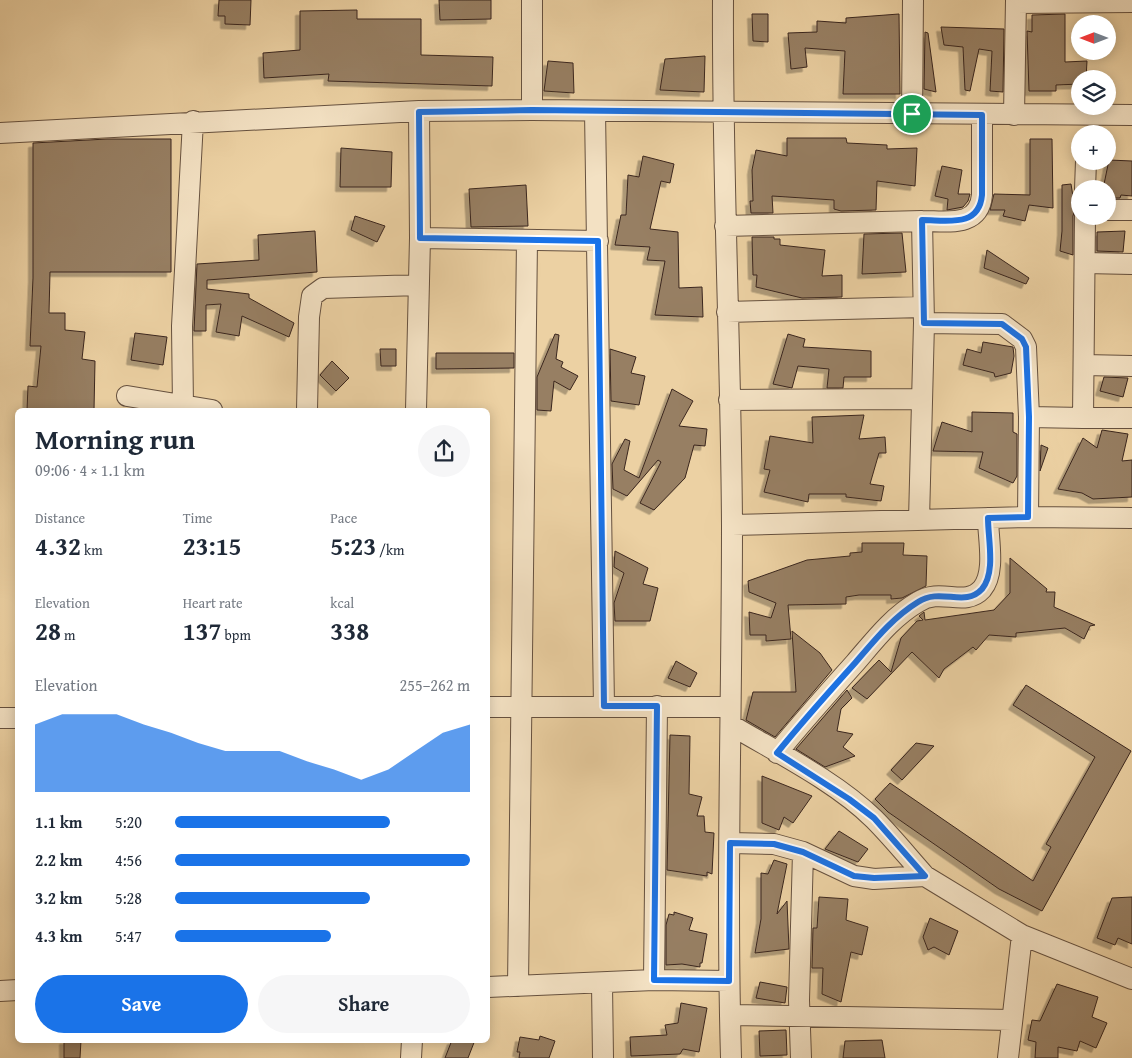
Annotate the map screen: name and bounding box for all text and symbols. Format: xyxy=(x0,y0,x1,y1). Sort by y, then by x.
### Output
north arrow xyxy=(1071,15,1116,60)
map controls xyxy=(1071,15,1116,225)
button: layers xyxy=(1071,70,1116,115)
pin xyxy=(891,93,933,135)
icon: arrive xyxy=(898,100,926,128)
button: + xyxy=(1071,125,1116,170)
button: − xyxy=(1071,180,1116,225)
text: Morning run xyxy=(35,418,195,459)
button: share xyxy=(418,425,470,477)
text: 09:06 · 4 × 1.1 km xyxy=(35,458,145,482)
text: Distance xyxy=(35,508,85,528)
text: Time xyxy=(183,508,212,528)
text: Pace xyxy=(330,508,357,528)
text: 4.32 xyxy=(35,528,81,564)
text: 23:15 xyxy=(183,528,242,564)
text: 5:23 xyxy=(330,528,376,564)
text: km xyxy=(81,540,103,560)
text: /km xyxy=(376,540,405,560)
text: Elevation xyxy=(35,593,90,613)
text: Heart rate xyxy=(183,593,243,613)
text: kcal xyxy=(330,593,354,613)
text: 28 xyxy=(35,613,61,649)
text: 137 xyxy=(183,613,222,649)
text: 338 xyxy=(330,613,369,649)
text: m xyxy=(61,625,75,645)
text: bpm xyxy=(222,625,251,645)
text: Elevation xyxy=(35,673,98,697)
text: 255–262 m xyxy=(400,673,470,697)
text: 1.1 km xyxy=(35,810,82,834)
text: 5:20 xyxy=(115,810,142,834)
text: 2.2 km xyxy=(35,848,82,872)
text: 4:56 xyxy=(115,848,142,872)
text: 3.2 km xyxy=(35,886,82,910)
text: 5:28 xyxy=(115,886,142,910)
text: 4.3 km xyxy=(35,924,82,948)
text: 5:47 xyxy=(115,924,142,948)
button: Save xyxy=(35,975,248,1033)
button: Share xyxy=(258,975,470,1033)

